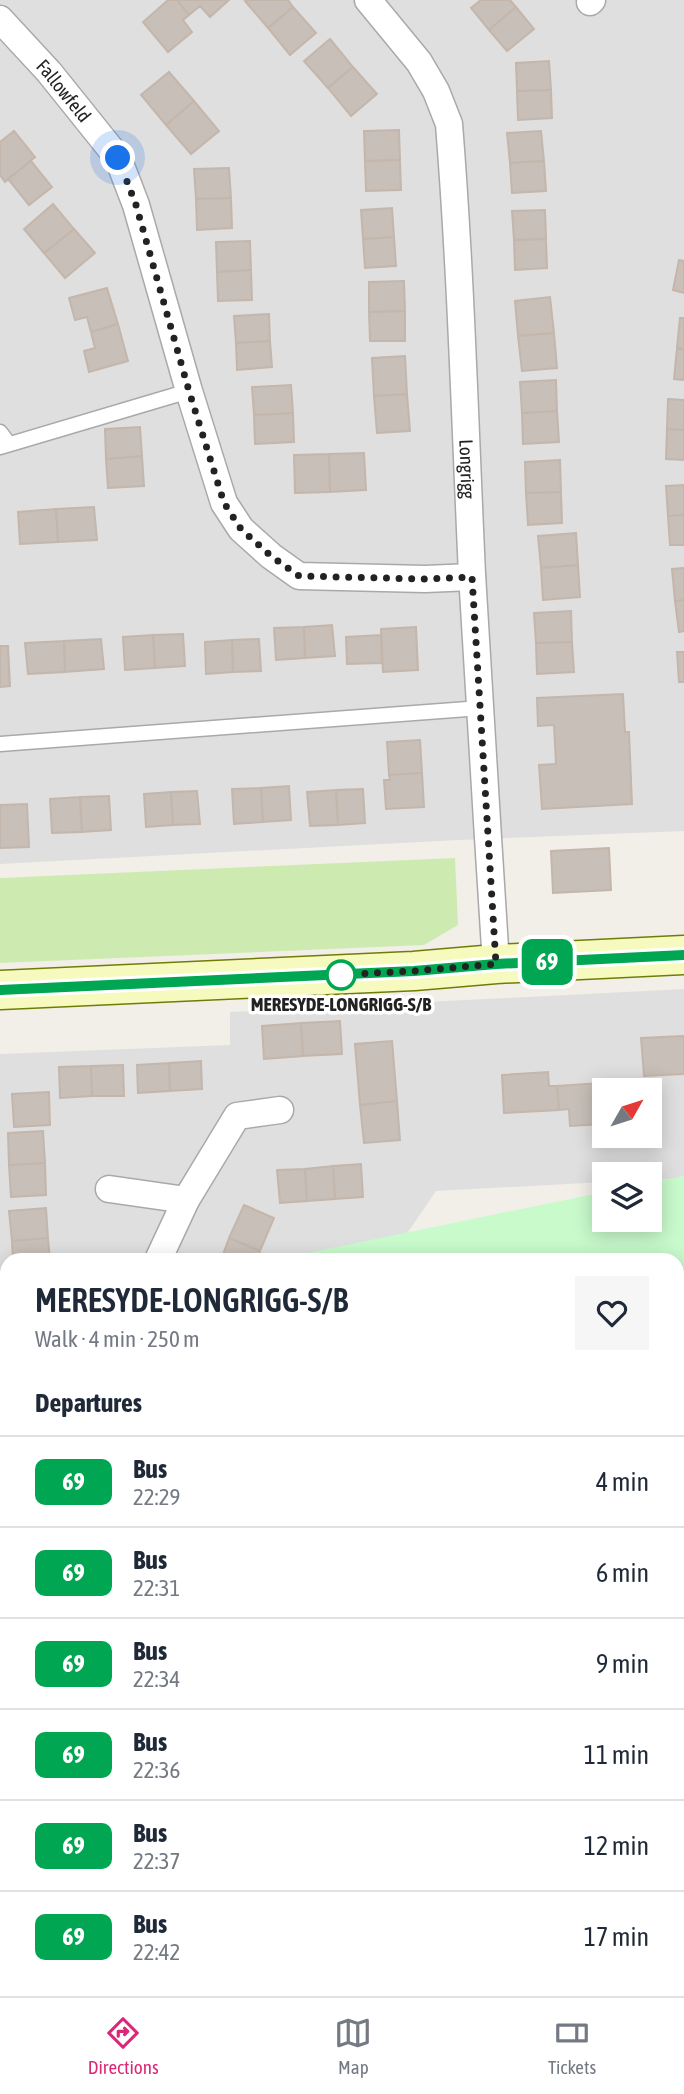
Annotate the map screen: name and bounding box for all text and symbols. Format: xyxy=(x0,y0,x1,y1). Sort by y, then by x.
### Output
street label: Fallowfeld xyxy=(32,55,96,126)
your location xyxy=(100,140,135,175)
street label: Longrigg xyxy=(455,439,480,500)
line badge: 69 xyxy=(516,939,578,985)
text: 69 xyxy=(536,948,558,975)
marker: MERESYDE-LONGRIGG-S/B xyxy=(326,960,356,990)
place label: MERESYDE-LONGRIGG-S/B xyxy=(251,993,431,1015)
north arrow xyxy=(592,1078,662,1148)
map controls xyxy=(592,1078,662,1232)
button: layers xyxy=(592,1162,662,1232)
button: heart xyxy=(575,1276,649,1350)
text: MERESYDE-LONGRIGG-S/B xyxy=(35,1281,348,1319)
text: Walk · 4 min · 250 m xyxy=(35,1326,199,1352)
text: Departures xyxy=(35,1388,142,1418)
text: Bus xyxy=(133,1454,167,1484)
text: 4 min xyxy=(596,1467,649,1497)
text: 69 xyxy=(62,1468,85,1495)
text: 22:29 xyxy=(133,1484,180,1510)
text: Bus xyxy=(133,1545,167,1575)
text: 6 min xyxy=(596,1558,649,1588)
text: 69 xyxy=(62,1559,85,1586)
text: 22:31 xyxy=(133,1575,180,1601)
text: Bus xyxy=(133,1636,167,1666)
text: 9 min xyxy=(596,1649,649,1679)
text: 69 xyxy=(62,1650,85,1677)
text: 22:34 xyxy=(133,1666,180,1692)
text: Bus xyxy=(133,1727,167,1757)
text: 11 min xyxy=(584,1740,649,1770)
text: 69 xyxy=(62,1741,85,1768)
text: 22:36 xyxy=(133,1757,180,1783)
text: Bus xyxy=(133,1818,167,1848)
text: 12 min xyxy=(584,1831,649,1861)
text: 69 xyxy=(62,1832,85,1859)
text: 22:37 xyxy=(133,1848,180,1874)
text: Bus xyxy=(133,1909,167,1939)
text: 17 min xyxy=(584,1922,649,1952)
text: 69 xyxy=(62,1923,85,1950)
text: 22:42 xyxy=(133,1939,180,1965)
tab: Directions xyxy=(88,2014,159,2078)
tab: Map xyxy=(334,2014,372,2078)
tab: Tickets xyxy=(548,2014,596,2078)

